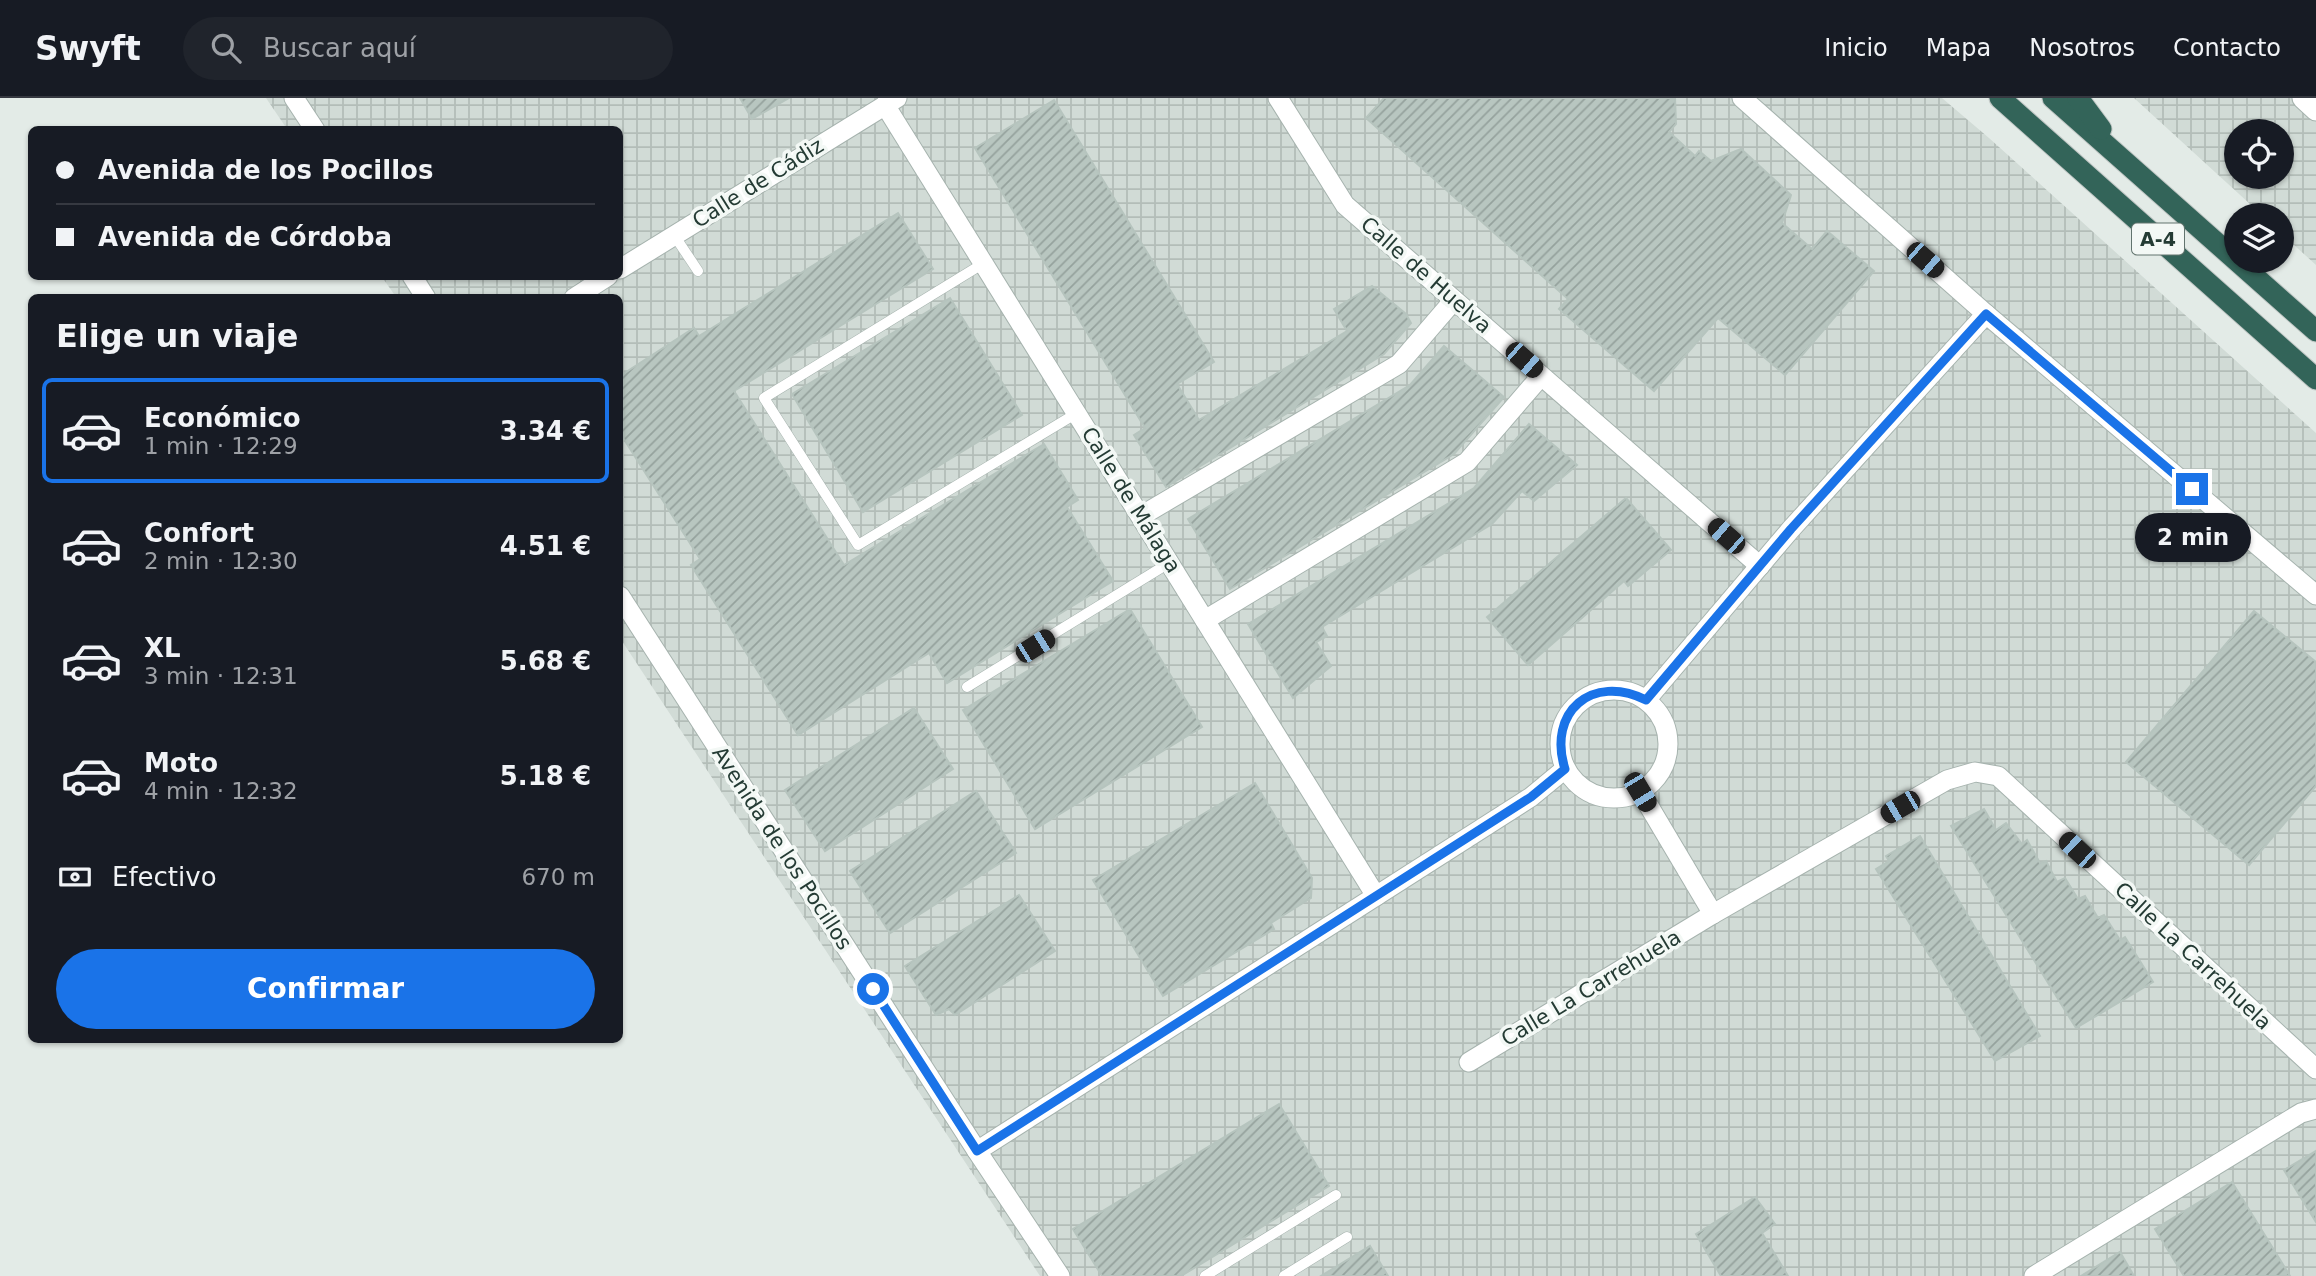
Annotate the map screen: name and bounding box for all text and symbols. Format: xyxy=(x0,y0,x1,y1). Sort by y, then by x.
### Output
search box xyxy=(183,17,673,80)
text: Swyft xyxy=(35,29,141,68)
icon: search xyxy=(207,29,245,67)
text: Buscar aquí xyxy=(263,33,416,63)
text: Inicio xyxy=(1824,34,1888,62)
text: Mapa xyxy=(1926,34,1991,62)
text: Nosotros xyxy=(2029,34,2135,62)
text: Contacto xyxy=(2173,34,2281,62)
map controls xyxy=(2224,119,2294,273)
button: locate xyxy=(2224,119,2294,189)
street label: Calle de Cádiz xyxy=(688,133,828,233)
text: Avenida de los Pocillos xyxy=(98,155,433,185)
button: layers xyxy=(2224,203,2294,273)
street label: Calle de Huelva xyxy=(1356,212,1496,338)
text: Avenida de Córdoba xyxy=(98,222,392,252)
road number: A-4 xyxy=(2132,223,2184,254)
car xyxy=(1903,238,1948,282)
text: Elige un viaje xyxy=(56,317,298,355)
car xyxy=(1502,338,1547,382)
icon: car xyxy=(60,399,123,462)
text: Económico xyxy=(144,403,301,433)
text: 3.34 € xyxy=(500,416,591,446)
street label: Calle de Málaga xyxy=(1076,423,1186,577)
text: 1 min · 12:29 xyxy=(144,433,298,459)
route end xyxy=(2176,473,2208,505)
icon: car xyxy=(60,514,123,577)
car xyxy=(1704,514,1749,558)
callout: 2 min xyxy=(2134,514,2250,562)
text: Confort xyxy=(144,518,254,548)
text: 2 min xyxy=(2157,524,2229,550)
text: 4.51 € xyxy=(500,531,591,561)
text: 2 min · 12:30 xyxy=(144,548,298,574)
car xyxy=(1012,626,1059,666)
icon: car xyxy=(60,629,123,692)
text: XL xyxy=(144,633,181,663)
text: 5.68 € xyxy=(500,646,591,676)
text: 3 min · 12:31 xyxy=(144,663,298,689)
street label: Avenida de los Pocillos xyxy=(707,742,857,954)
icon: car xyxy=(60,744,123,807)
text: Moto xyxy=(144,748,218,778)
text: 5.18 € xyxy=(500,761,591,791)
car xyxy=(1621,769,1660,815)
text: 4 min · 12:32 xyxy=(144,778,298,804)
car xyxy=(1877,787,1924,827)
car xyxy=(2055,828,2100,872)
icon: cash xyxy=(56,858,94,896)
text: Efectivo xyxy=(112,862,217,892)
text: 670 m xyxy=(521,864,595,890)
street label: Calle La Carrehuela xyxy=(2110,877,2276,1035)
street label: Calle La Carrehuela xyxy=(1497,925,1685,1051)
button: Confirmar xyxy=(56,949,595,1029)
route start xyxy=(857,973,889,1005)

